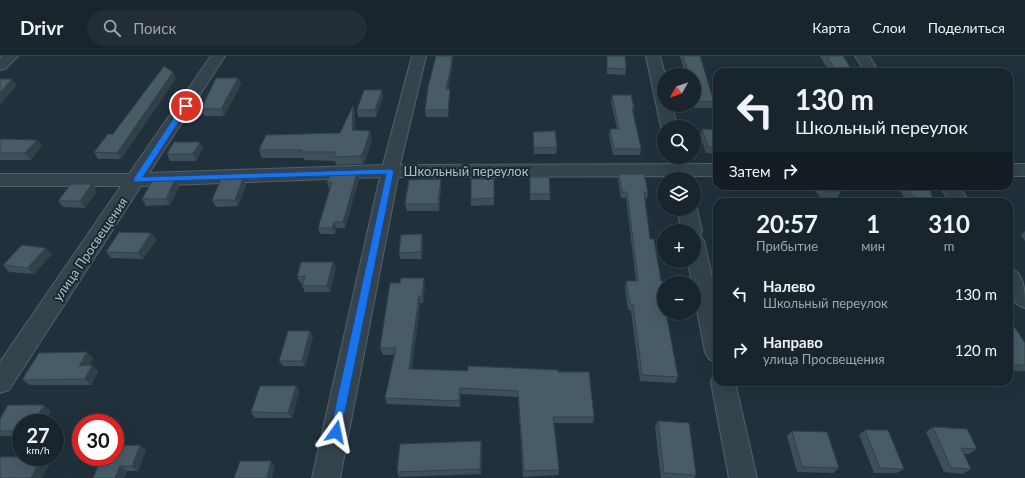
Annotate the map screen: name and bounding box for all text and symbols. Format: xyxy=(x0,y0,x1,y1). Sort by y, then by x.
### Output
search box xyxy=(87,10,367,46)
text: Drivr xyxy=(20,16,63,39)
icon: search xyxy=(101,17,123,39)
text: Поиск xyxy=(133,19,176,37)
text: Карта xyxy=(812,19,850,36)
text: Слои xyxy=(872,19,906,36)
text: Поделиться xyxy=(928,19,1005,36)
north arrow xyxy=(657,68,701,112)
map controls xyxy=(657,68,701,320)
text: 130 m xyxy=(795,82,874,116)
icon: left xyxy=(729,84,781,136)
pin xyxy=(169,89,203,123)
icon: arrive xyxy=(175,95,197,117)
text: Школьный переулок xyxy=(795,116,968,138)
button: search xyxy=(657,120,701,164)
icon: right xyxy=(779,160,801,182)
text: Затем xyxy=(729,162,771,180)
street label: Школьный переулок xyxy=(404,163,529,179)
button: layers xyxy=(657,172,701,216)
street label: улица Просвещения xyxy=(49,194,131,304)
text: 20:57 xyxy=(756,209,818,238)
text: 1 xyxy=(866,209,880,238)
text: 310 xyxy=(928,209,970,238)
button: + xyxy=(657,224,701,268)
text: Прибытие xyxy=(756,238,818,254)
text: мин xyxy=(861,238,885,254)
text: m xyxy=(944,238,954,254)
button: − xyxy=(657,276,701,320)
text: Налево xyxy=(763,277,815,295)
icon: left xyxy=(729,283,751,305)
text: 130 m xyxy=(955,285,997,303)
text: Школьный переулок xyxy=(763,295,888,311)
text: Направо xyxy=(763,333,823,351)
icon: right xyxy=(729,339,751,361)
text: 120 m xyxy=(955,341,997,359)
text: улица Просвещения xyxy=(763,351,885,367)
position arrow xyxy=(315,411,357,453)
speed limit sign: 30 xyxy=(72,414,124,466)
text: 27 xyxy=(26,423,50,447)
text: km/h xyxy=(26,444,50,456)

